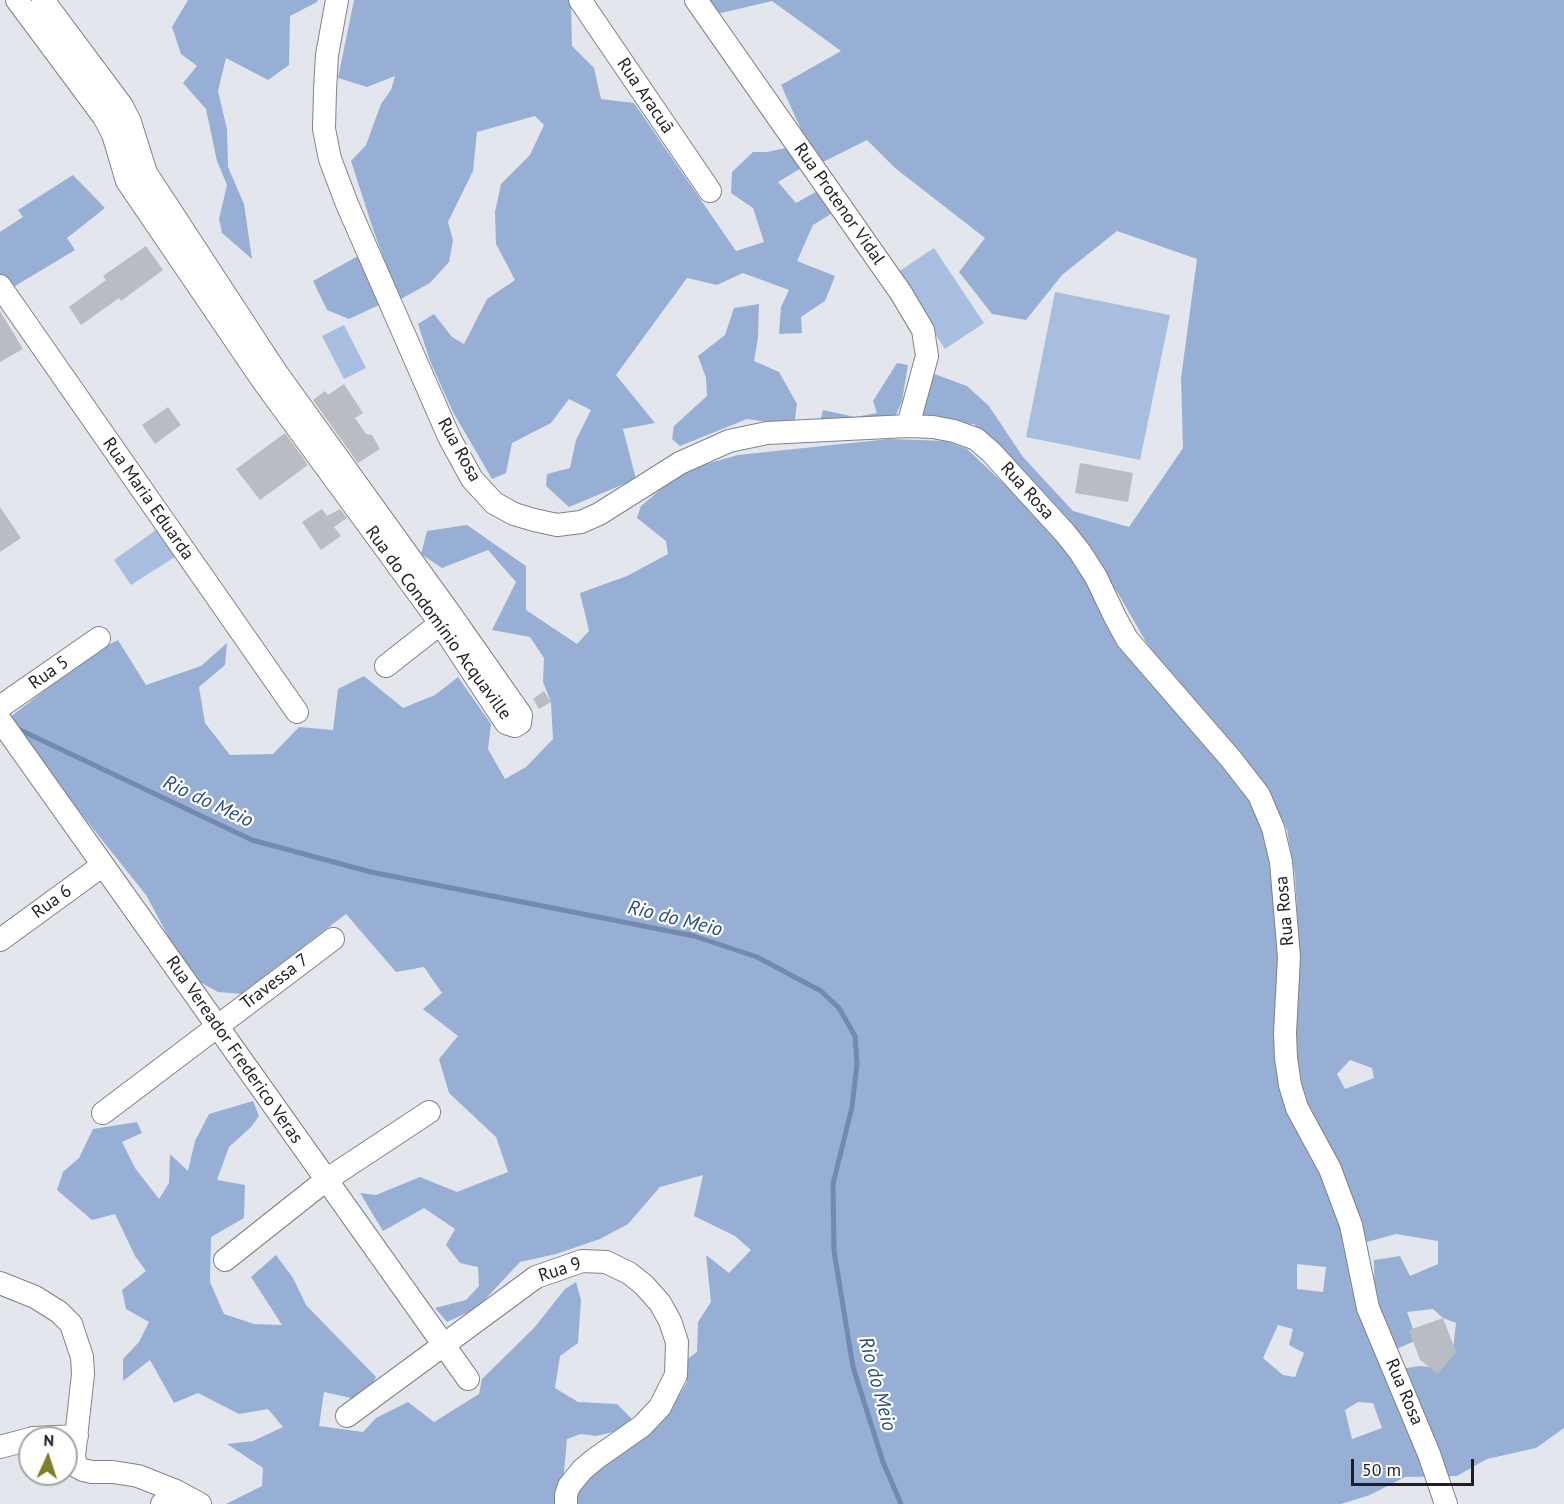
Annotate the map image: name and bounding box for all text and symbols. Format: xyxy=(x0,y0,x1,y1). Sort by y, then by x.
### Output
street label: Rua Aracuã xyxy=(612,54,678,138)
street label: Rua Protenor Vidal xyxy=(789,139,889,269)
street label: Rua Rosa xyxy=(433,414,485,486)
street label: Rua Maria Eduarda xyxy=(98,434,198,564)
street label: Rua Rosa xyxy=(996,458,1058,524)
street label: Rua do Condomínio Acquaville xyxy=(360,522,516,724)
street label: Rua 5 xyxy=(25,652,73,694)
water label: Rio do Meio xyxy=(159,771,257,833)
street label: Rua Rosa xyxy=(1271,875,1299,947)
street label: Rua 6 xyxy=(28,880,76,924)
water label: Rio do Meio xyxy=(625,896,725,942)
street label: Travessa 7 xyxy=(237,949,313,1015)
street label: Rua Vereador Frederico Veras xyxy=(161,952,307,1148)
street label: Rua 9 xyxy=(536,1253,584,1287)
water label: Rio do Meio xyxy=(853,1334,901,1434)
street label: Rua Rosa xyxy=(1380,1356,1428,1428)
north arrow xyxy=(18,1426,78,1486)
text: N xyxy=(43,1430,55,1450)
scale bar xyxy=(1354,1447,1477,1485)
text: 50 m xyxy=(1362,1458,1401,1481)

